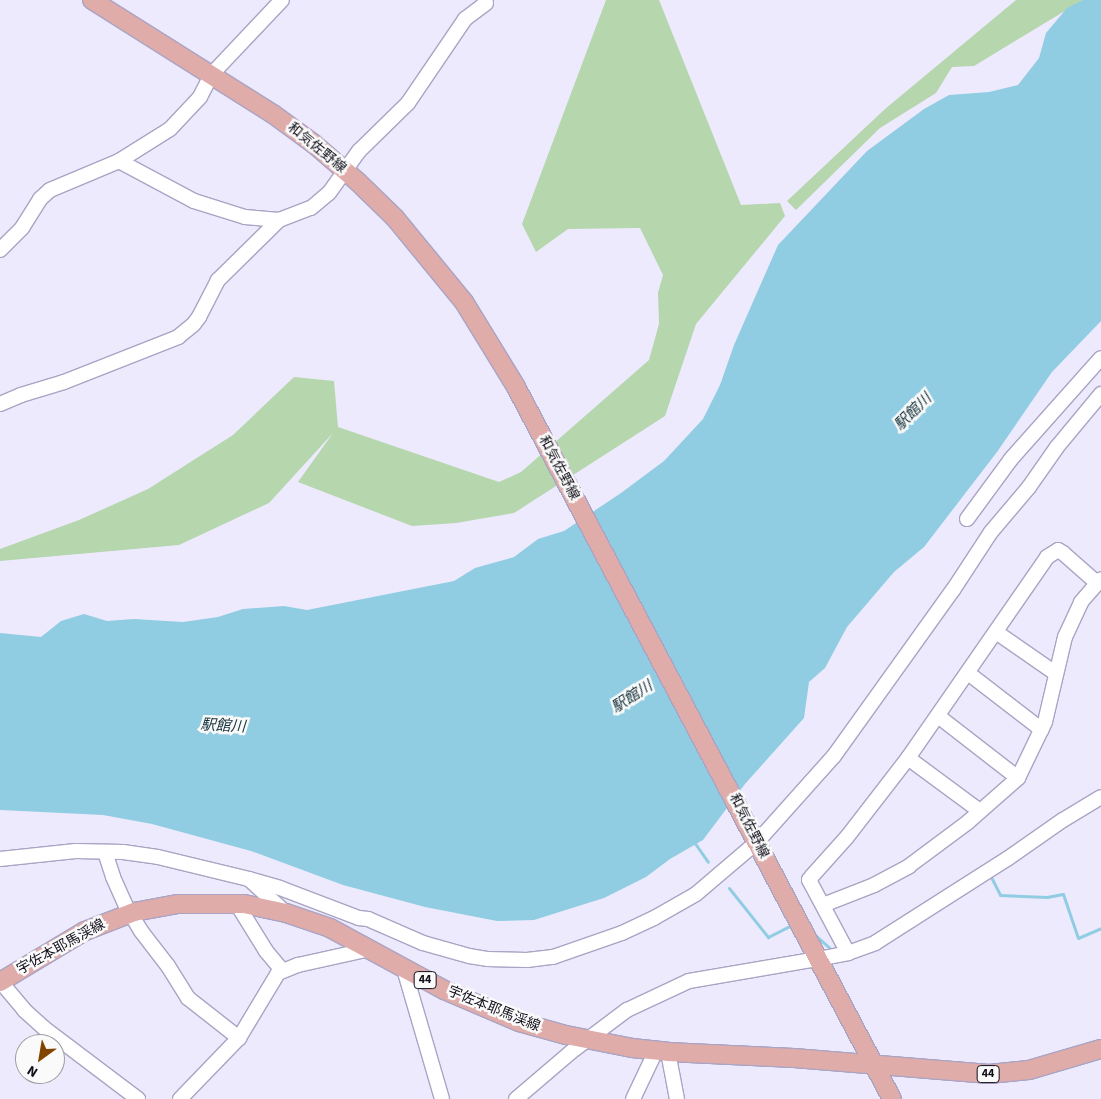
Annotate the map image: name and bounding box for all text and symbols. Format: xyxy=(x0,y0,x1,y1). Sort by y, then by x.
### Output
street label: 和気佐野線 xyxy=(285,119,349,177)
water label: 駅館川 xyxy=(891,390,935,434)
street label: 和気佐野線 xyxy=(535,433,583,503)
water label: 駅館川 xyxy=(608,677,656,717)
water label: 駅館川 xyxy=(200,716,246,736)
street label: 和気佐野線 xyxy=(726,791,772,861)
street label: 宇佐本耶馬渓線 xyxy=(14,916,108,978)
road number: 44 xyxy=(412,970,438,990)
street label: 宇佐本耶馬渓線 xyxy=(445,983,543,1035)
north arrow xyxy=(15,1034,65,1084)
text: N xyxy=(23,1060,42,1082)
road number: 44 xyxy=(976,1064,1000,1084)

